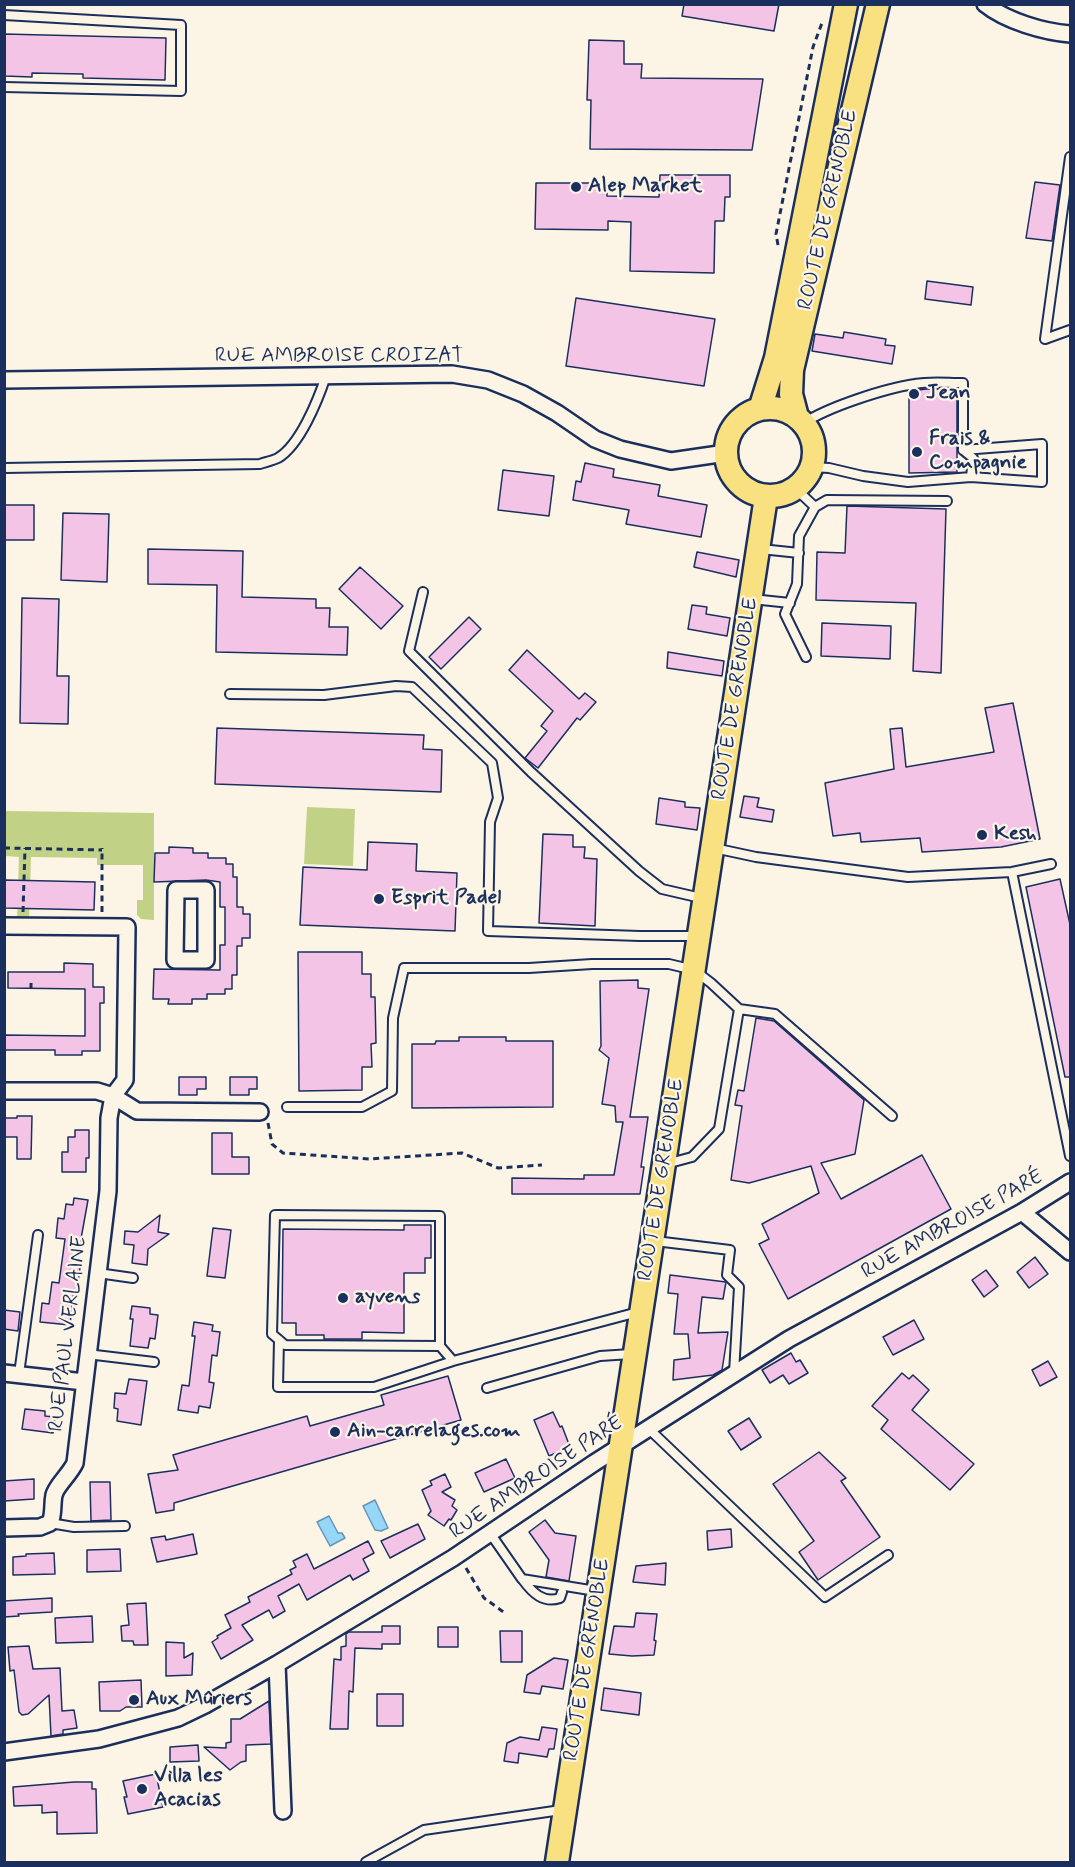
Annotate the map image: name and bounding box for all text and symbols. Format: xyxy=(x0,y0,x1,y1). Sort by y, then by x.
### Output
street label: ROUTE DE GRENOBLE xyxy=(794,107,864,313)
place label: Alep Market xyxy=(588,174,702,200)
marker: Alep Market xyxy=(569,180,583,194)
street label: RUE AMBROISE CROIZAT xyxy=(215,344,463,370)
place label: Jean xyxy=(926,381,970,407)
marker: Jean xyxy=(907,387,921,401)
place label: Frais & Compagnie xyxy=(929,427,1027,477)
marker: Frais & Compagnie xyxy=(910,445,924,459)
street label: ROUTE DE GRENOBLE xyxy=(708,596,764,802)
place label: Kesh xyxy=(994,822,1037,848)
marker: Kesh xyxy=(975,828,989,842)
place label: Esprit Padel xyxy=(391,886,501,912)
marker: Esprit Padel xyxy=(372,892,386,906)
street label: ROUTE DE GRENOBLE xyxy=(634,1077,690,1283)
street label: RUE AMBROISE PARÉ xyxy=(858,1164,1048,1286)
street label: RUE PAUL VERLAINE xyxy=(45,1235,93,1433)
place label: ayvens xyxy=(355,1285,420,1311)
marker: ayvens xyxy=(336,1291,350,1305)
street label: RUE AMBROISE PARÉ xyxy=(445,1410,629,1546)
place label: Ain-carrelages.com xyxy=(347,1419,521,1445)
marker: Ain-carrelages.com xyxy=(328,1425,342,1439)
street label: ROUTE DE GRENOBLE xyxy=(560,1557,616,1763)
place label: Aux Mûriers xyxy=(146,1687,252,1713)
marker: Aux Mûriers xyxy=(127,1693,141,1707)
place label: Villa les Acacias xyxy=(154,1764,223,1814)
marker: Villa les Acacias xyxy=(135,1782,149,1796)

